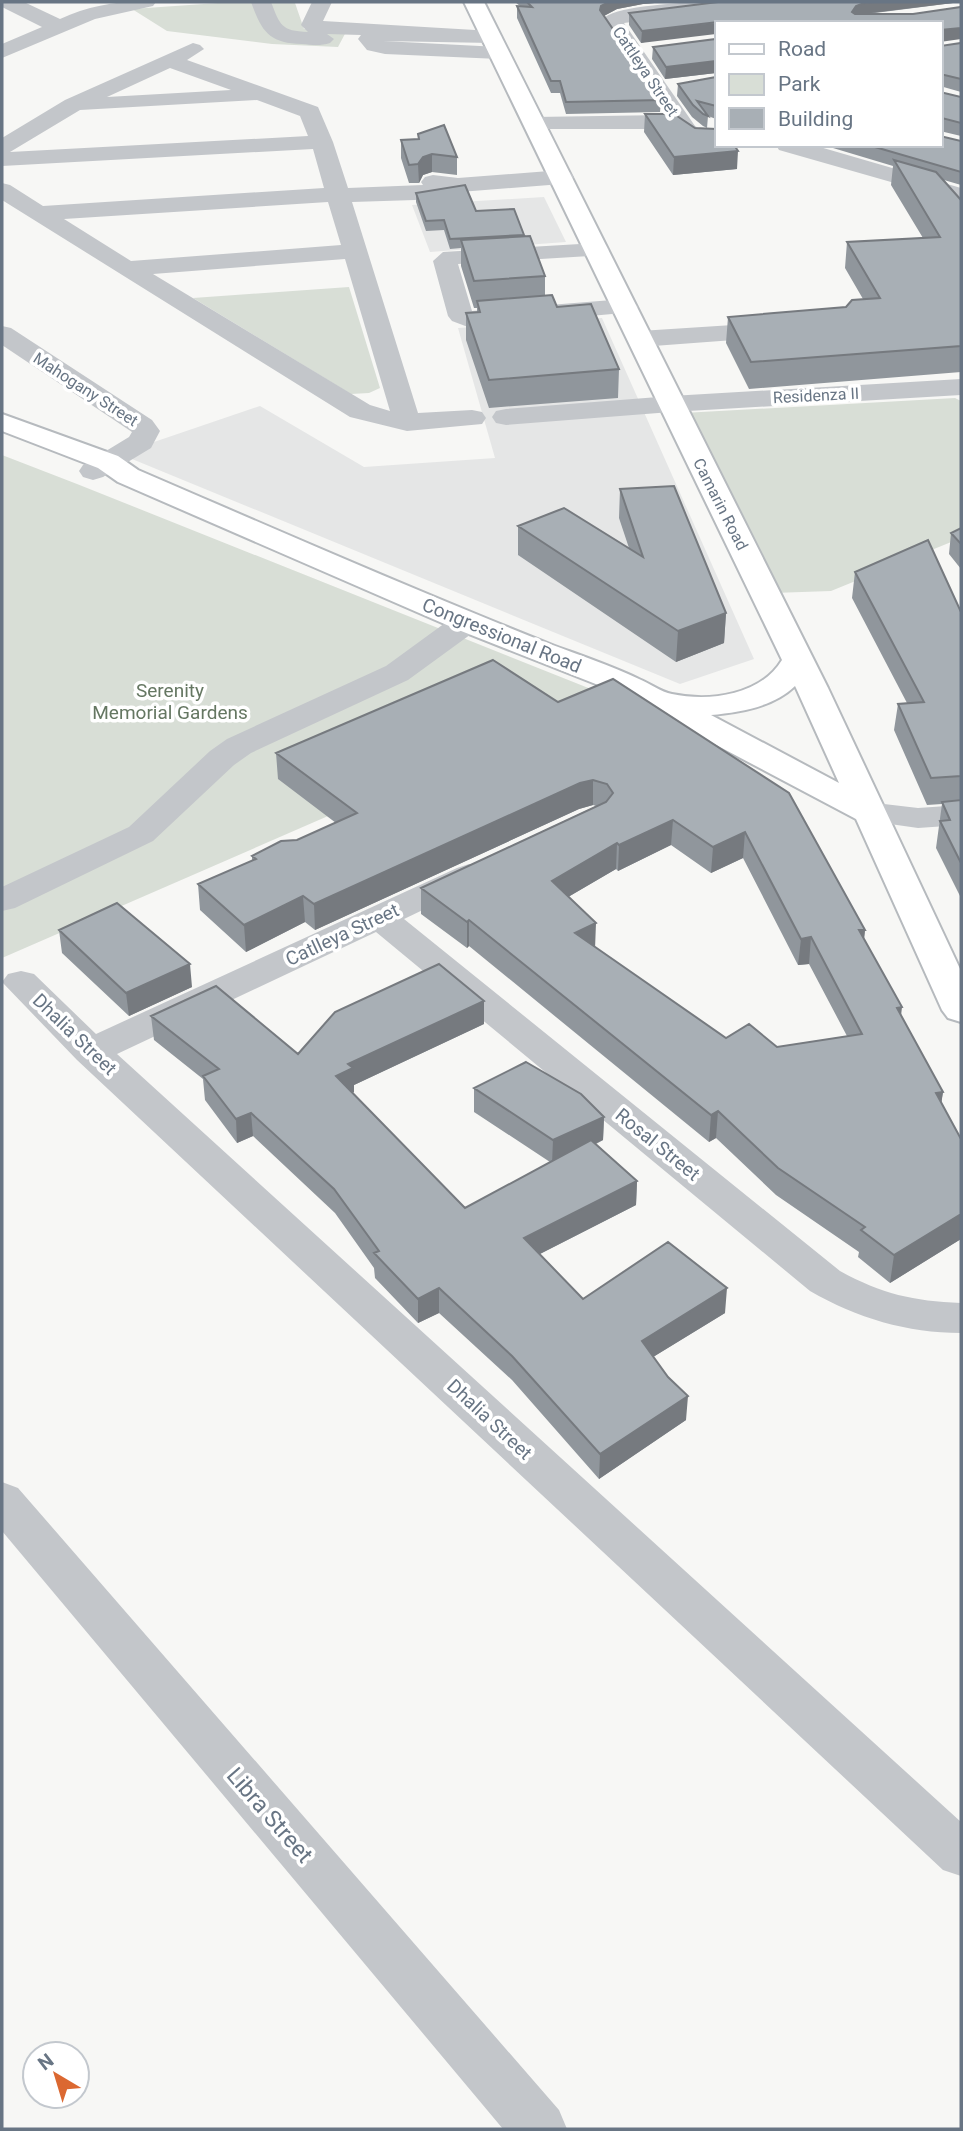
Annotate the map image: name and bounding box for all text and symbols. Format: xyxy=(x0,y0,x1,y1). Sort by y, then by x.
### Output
legend xyxy=(715,21,942,147)
street label: Cattleya Street xyxy=(609,23,683,120)
text: Road xyxy=(778,37,826,61)
text: Park xyxy=(778,72,821,96)
text: Building xyxy=(778,107,853,131)
street label: Mahogany Street xyxy=(30,349,142,430)
street label: Residenza II xyxy=(773,384,860,407)
street label: Camarin Road xyxy=(689,455,752,553)
street label: Congressional Road xyxy=(419,593,585,678)
park label: Serenity Memorial Gardens xyxy=(92,679,248,724)
street label: Catlleya Street xyxy=(282,898,402,971)
street label: Dhalia Street xyxy=(28,989,121,1080)
street label: Rosal Street xyxy=(611,1103,705,1185)
street label: Dhalia Street xyxy=(442,1374,537,1464)
street label: Libra Street xyxy=(221,1762,318,1868)
north arrow xyxy=(21,2040,91,2110)
text: N xyxy=(33,2049,58,2075)

